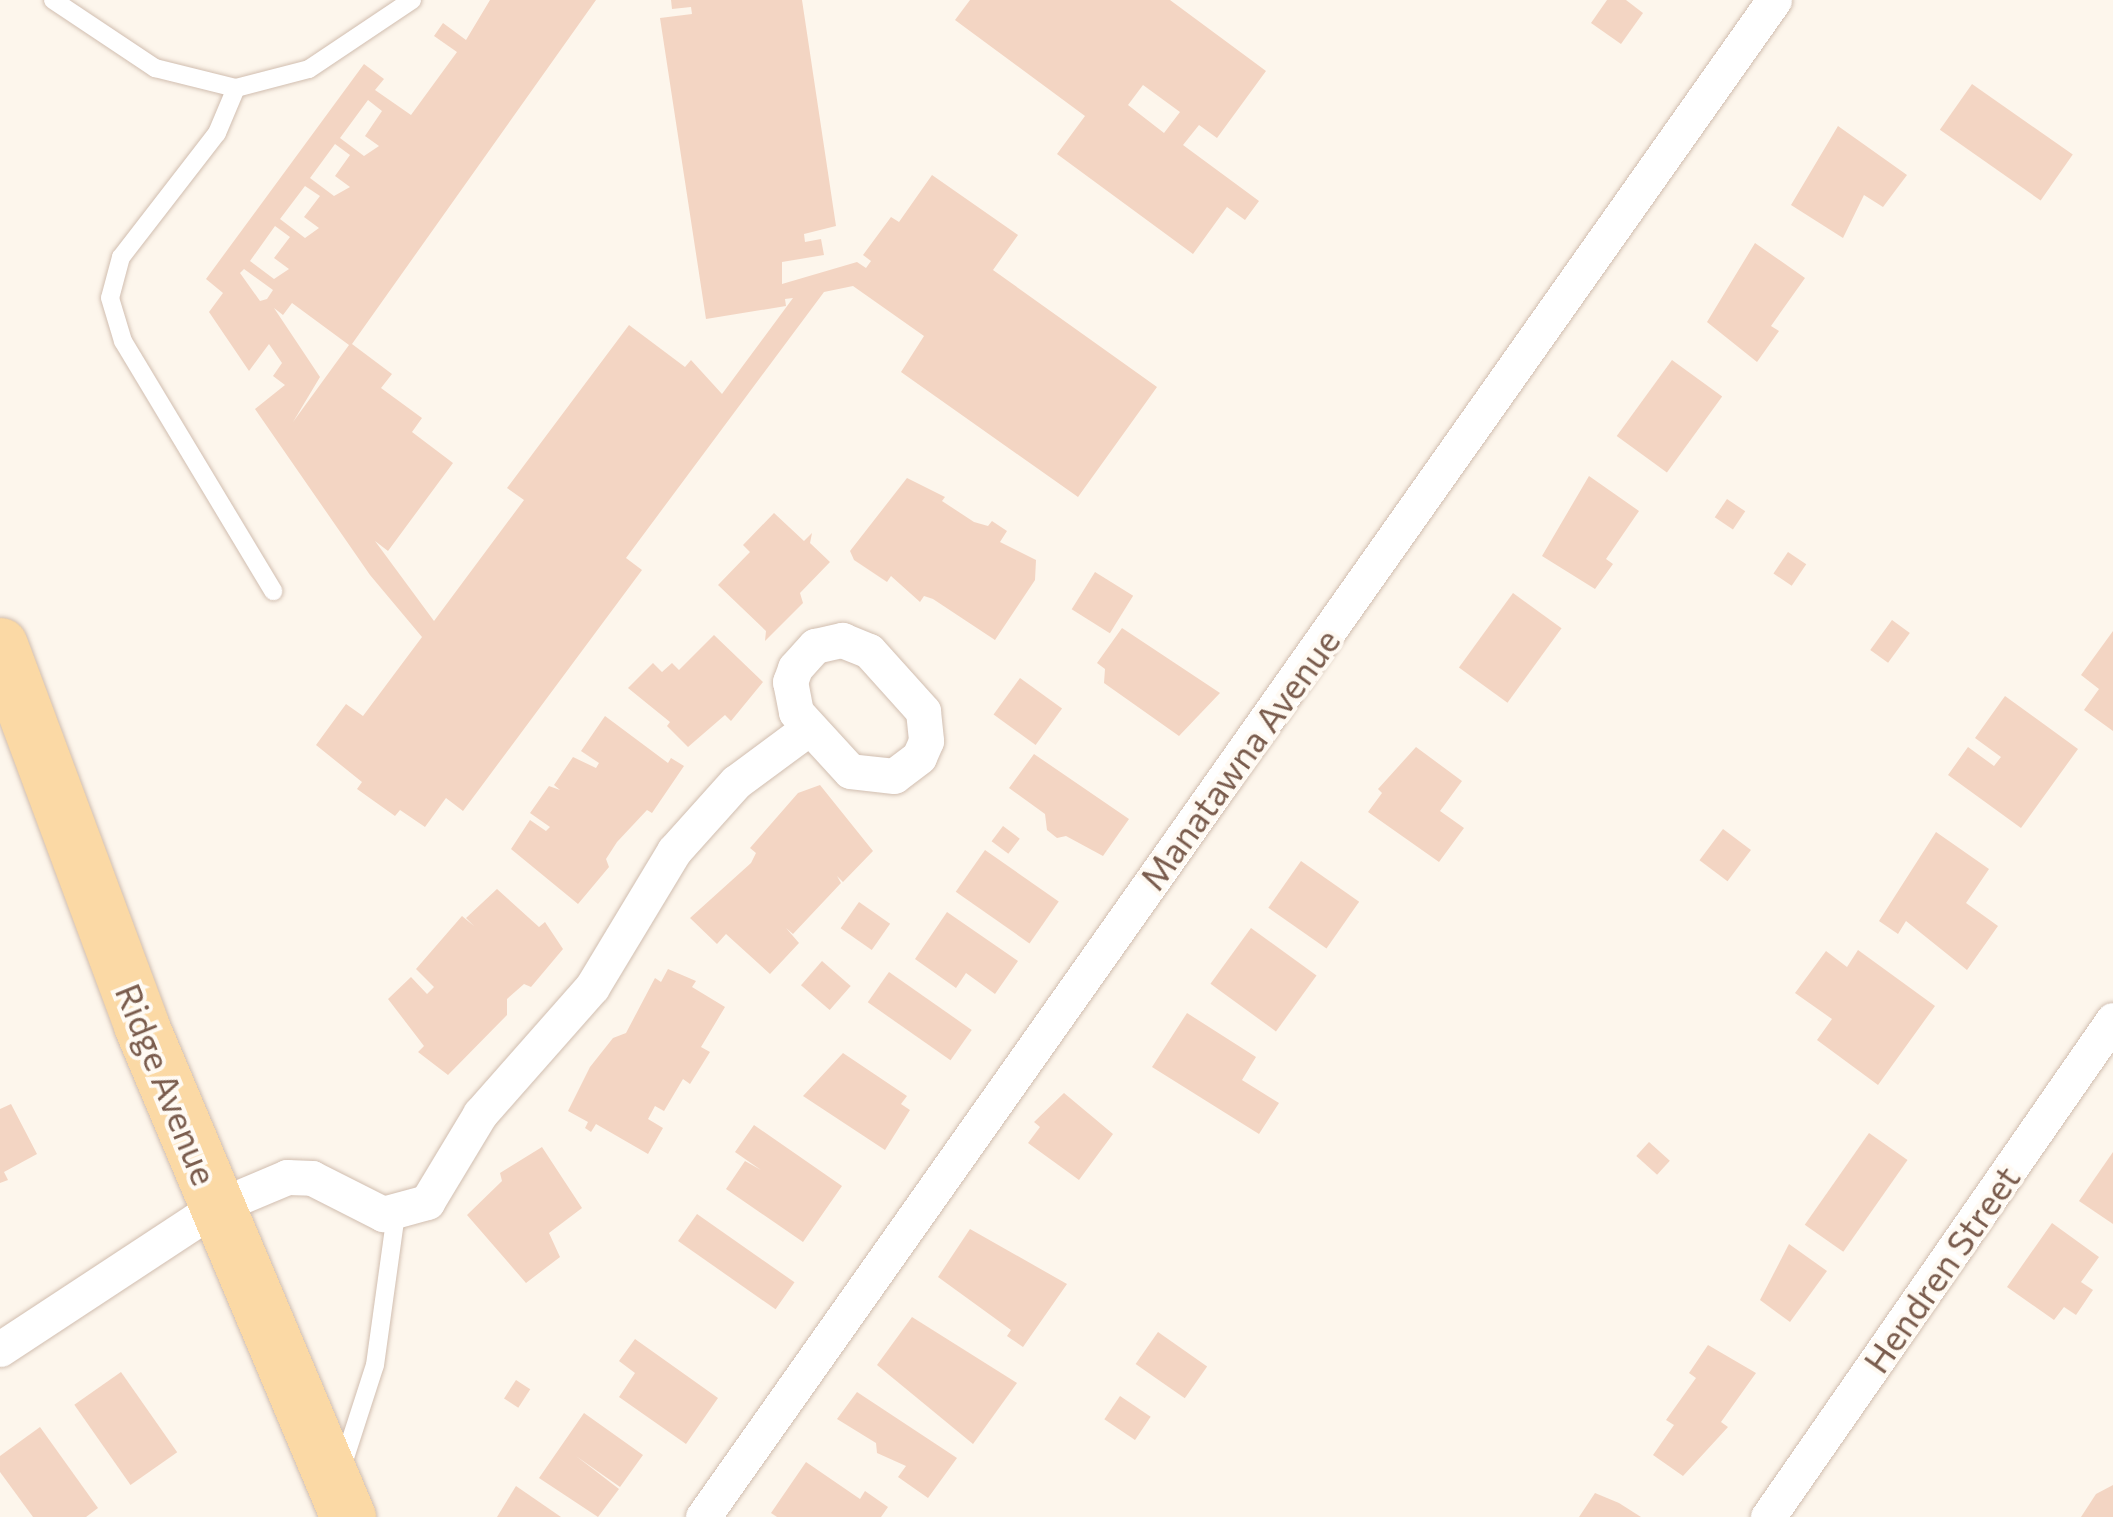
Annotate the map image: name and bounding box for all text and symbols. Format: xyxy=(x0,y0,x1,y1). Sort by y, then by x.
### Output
street label: Manatawna Avenue xyxy=(1130,621,1348,897)
street label: Ridge Avenue xyxy=(108,977,226,1191)
street label: Hendren Street xyxy=(1854,1158,2028,1380)

